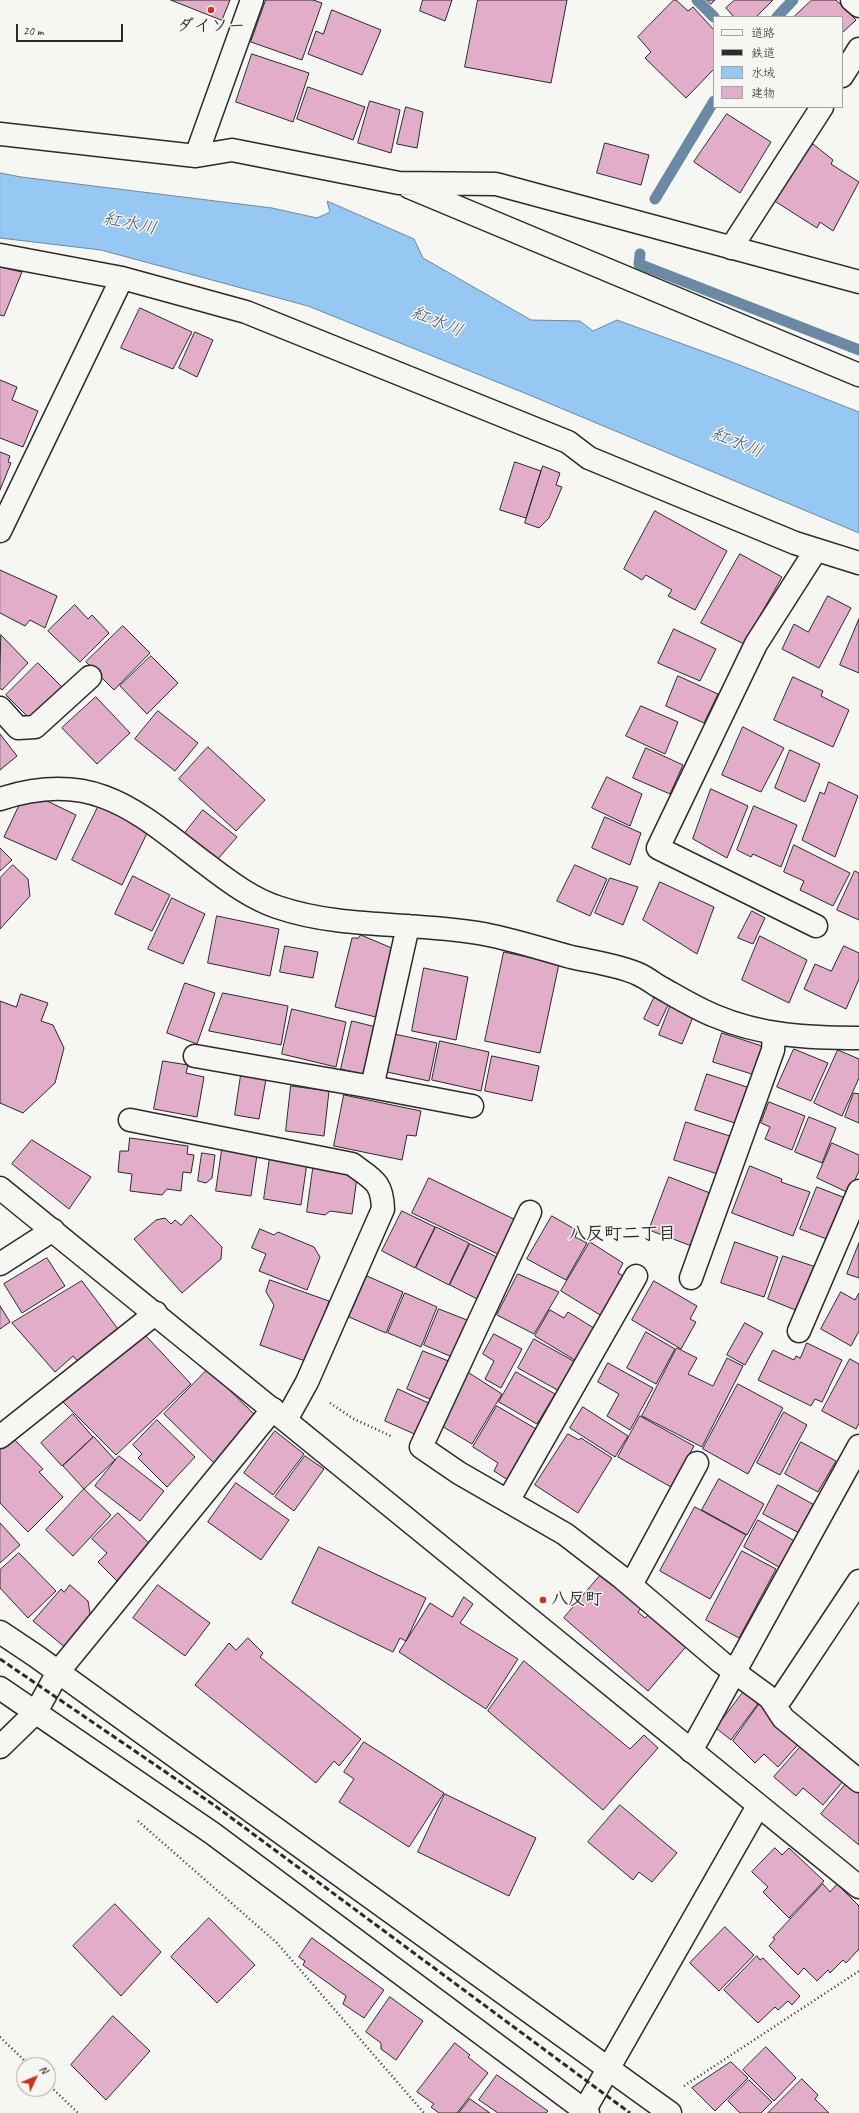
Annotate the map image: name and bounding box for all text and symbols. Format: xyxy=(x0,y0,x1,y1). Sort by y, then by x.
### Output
marker: ダイソー xyxy=(206,5,216,15)
scale bar xyxy=(18,16,125,42)
legend xyxy=(713,16,843,108)
place label: ダイソー xyxy=(177,17,245,37)
text: 20 m xyxy=(23,23,43,39)
text: 道路 xyxy=(751,25,775,41)
text: 鉄道 xyxy=(751,45,775,61)
text: 水域 xyxy=(751,65,775,81)
text: 建物 xyxy=(751,85,775,101)
water label: 紅水川 xyxy=(101,208,159,240)
water label: 紅水川 xyxy=(408,302,466,342)
water label: 紅水川 xyxy=(708,423,766,463)
district label: 八反町二丁目 xyxy=(568,1223,676,1245)
place label: 八反町 xyxy=(551,1590,602,1610)
marker: 八反町 xyxy=(538,1595,548,1605)
north arrow xyxy=(16,2057,56,2097)
text: N xyxy=(37,2062,51,2077)

